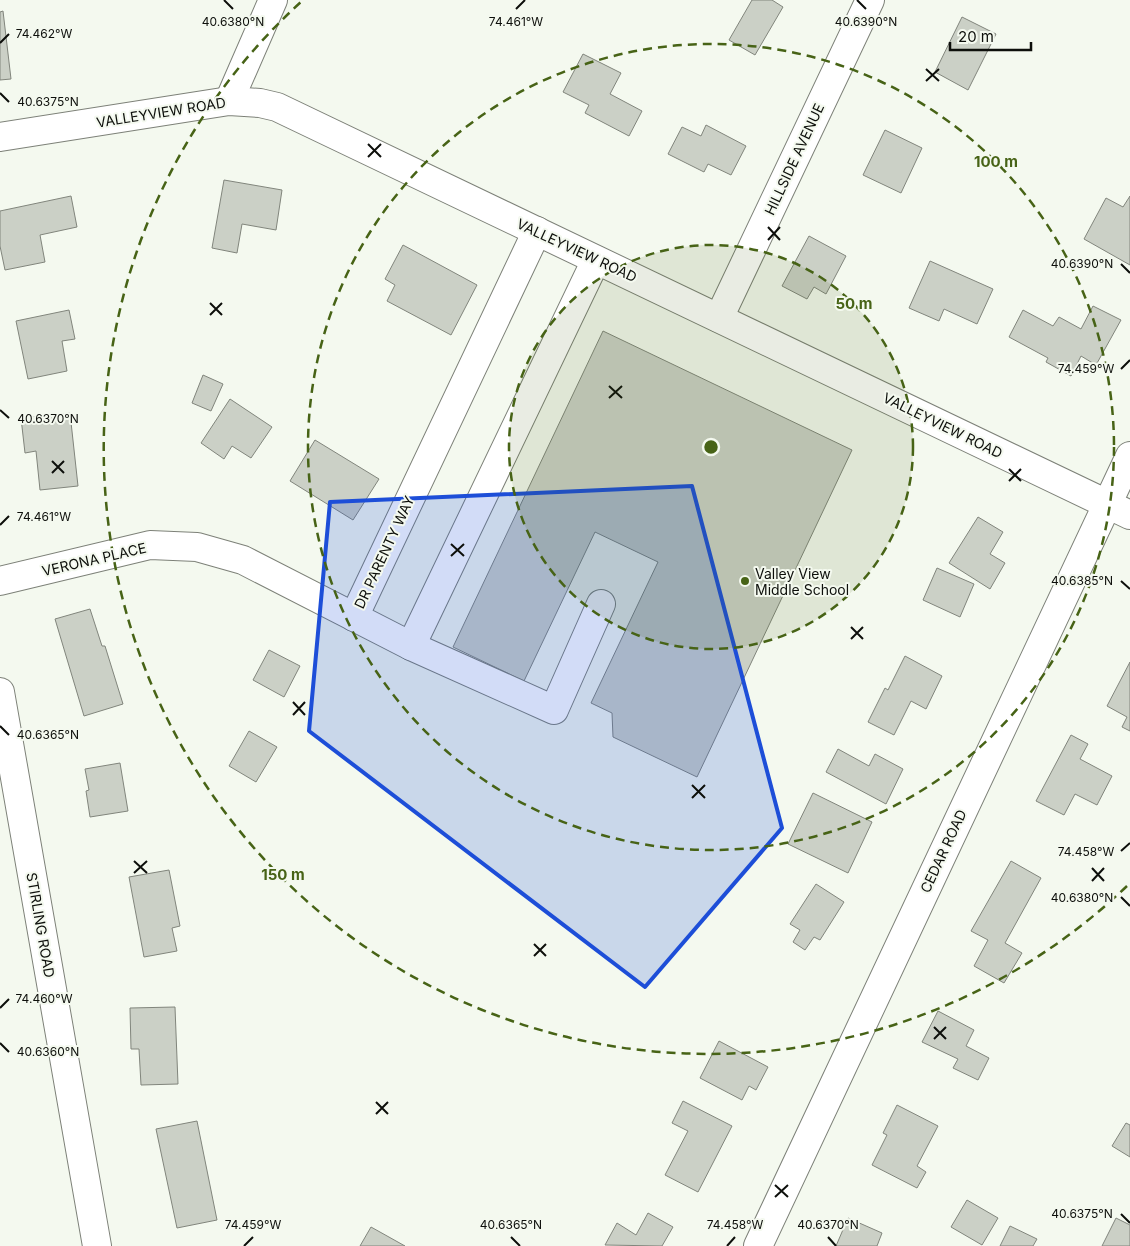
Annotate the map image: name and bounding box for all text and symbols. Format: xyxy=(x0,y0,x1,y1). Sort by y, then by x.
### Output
text: 40.6380°N xyxy=(202,14,264,29)
text: 74.461°W xyxy=(489,14,543,29)
text: 40.6390°N xyxy=(835,14,897,29)
scale bar xyxy=(950,20,1031,52)
text: 74.462°W xyxy=(16,26,73,41)
text: 20 m xyxy=(958,27,994,46)
street label: VALLEYVIEW ROAD xyxy=(95,93,227,131)
text: 40.6375°N xyxy=(17,94,79,109)
street label: HILLSIDE AVENUE xyxy=(761,100,827,218)
text: 100 m xyxy=(974,152,1018,171)
street label: VALLEYVIEW ROAD xyxy=(514,215,640,285)
text: 40.6390°N xyxy=(1051,256,1113,271)
text: 50 m xyxy=(836,294,872,313)
text: 74.459°W xyxy=(1058,361,1115,376)
street label: VALLEYVIEW ROAD xyxy=(881,389,1005,461)
text: 40.6370°N xyxy=(17,411,79,426)
centre of rings xyxy=(702,438,720,456)
street label: DR PARENTY WAY xyxy=(350,492,418,611)
text: 74.461°W xyxy=(17,509,71,524)
street label: VERONA PLACE xyxy=(40,539,148,579)
place label: Valley View Middle School xyxy=(755,565,849,598)
text: 40.6385°N xyxy=(1051,573,1113,588)
marker: Valley View Middle School xyxy=(739,575,751,587)
text: 40.6365°N xyxy=(17,727,79,742)
street label: CEDAR ROAD xyxy=(916,807,970,895)
text: 74.458°W xyxy=(1058,844,1114,859)
text: 150 m xyxy=(261,865,305,884)
street label: STIRLING ROAD xyxy=(23,871,59,979)
text: 40.6380°N xyxy=(1051,890,1113,905)
text: 74.460°W xyxy=(16,991,73,1006)
text: 40.6360°N xyxy=(17,1044,79,1059)
text: 40.6375°N xyxy=(1051,1206,1113,1221)
text: 74.459°W xyxy=(225,1217,282,1232)
text: 40.6365°N xyxy=(480,1217,542,1232)
text: 74.458°W xyxy=(707,1217,763,1232)
text: 40.6370°N xyxy=(797,1217,859,1232)

